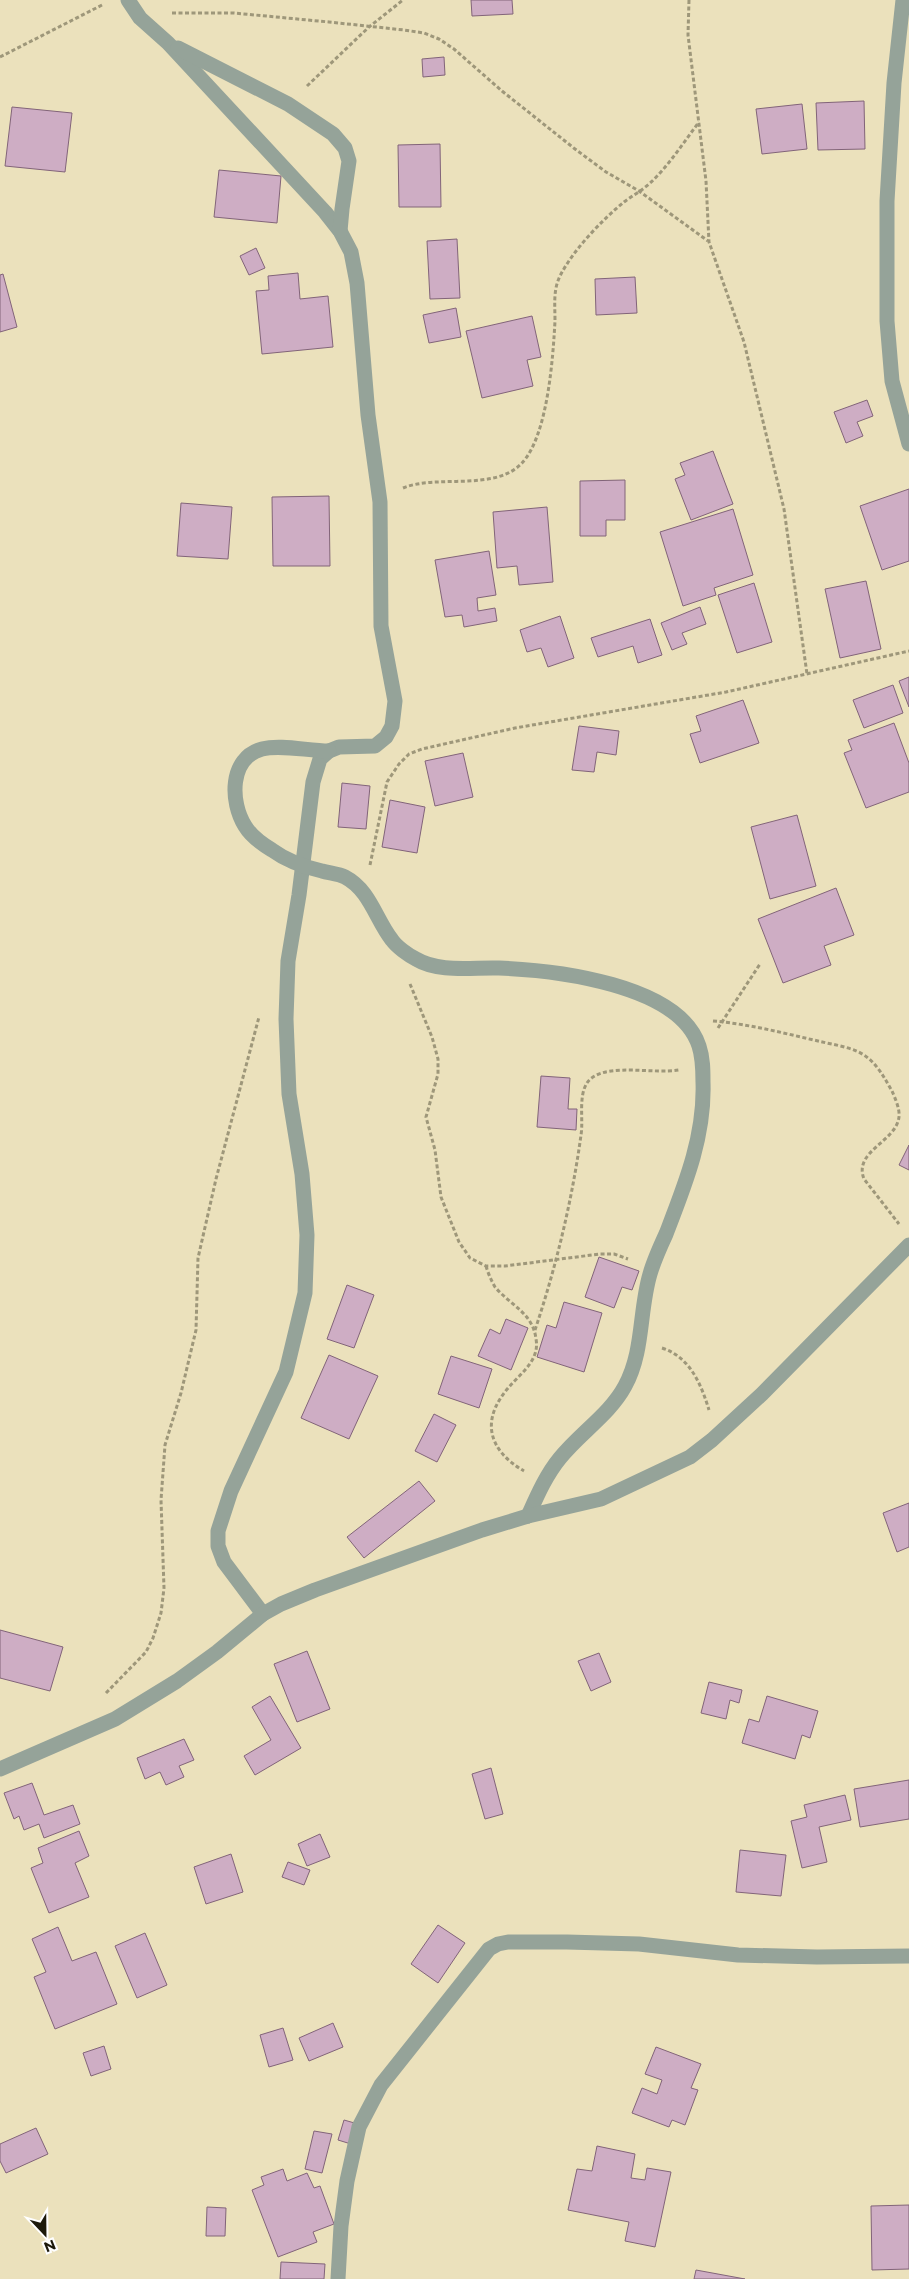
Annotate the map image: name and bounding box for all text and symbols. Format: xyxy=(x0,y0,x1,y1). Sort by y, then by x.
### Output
north arrow xyxy=(20,2209,70,2259)
text: N xyxy=(41,2236,58,2257)

